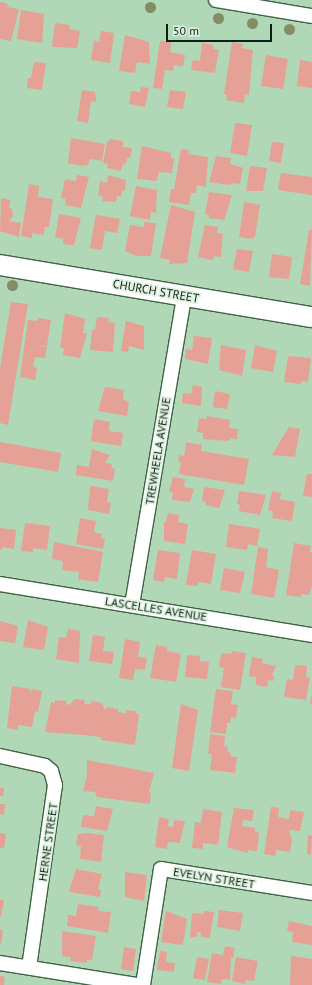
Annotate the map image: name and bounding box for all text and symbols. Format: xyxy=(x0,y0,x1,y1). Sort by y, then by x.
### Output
scale bar xyxy=(168,16,274,42)
text: 50 m xyxy=(173,23,199,38)
street label: CHURCH STREET xyxy=(112,276,200,306)
street label: TREWHEELA AVENUE xyxy=(142,396,174,506)
street label: LASCELLES AVENUE xyxy=(104,594,208,624)
street label: HERNE STREET xyxy=(35,802,61,882)
street label: EVELYN STREET xyxy=(172,864,256,892)

